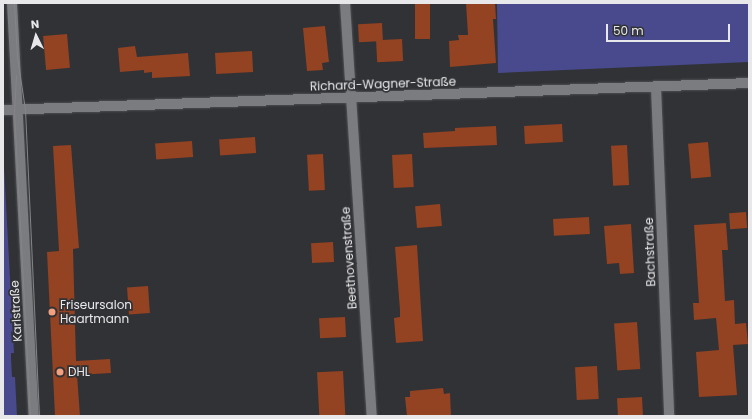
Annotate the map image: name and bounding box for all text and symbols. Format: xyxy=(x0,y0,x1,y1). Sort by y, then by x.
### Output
north arrow xyxy=(16,16,56,56)
text: N xyxy=(30,16,40,32)
scale bar xyxy=(608,16,732,42)
text: 50 m xyxy=(613,22,644,39)
street label: Richard-Wagner-Straße xyxy=(310,74,456,94)
street label: Beethovenstraße xyxy=(338,206,360,310)
street label: Bachstraße xyxy=(642,217,658,287)
street label: Karlstraße xyxy=(7,280,25,342)
place label: Friseursalon Haartmann xyxy=(60,298,132,326)
marker: Friseursalon Haartmann xyxy=(47,307,57,317)
place label: DHL xyxy=(68,365,90,379)
marker: DHL xyxy=(55,367,65,377)

